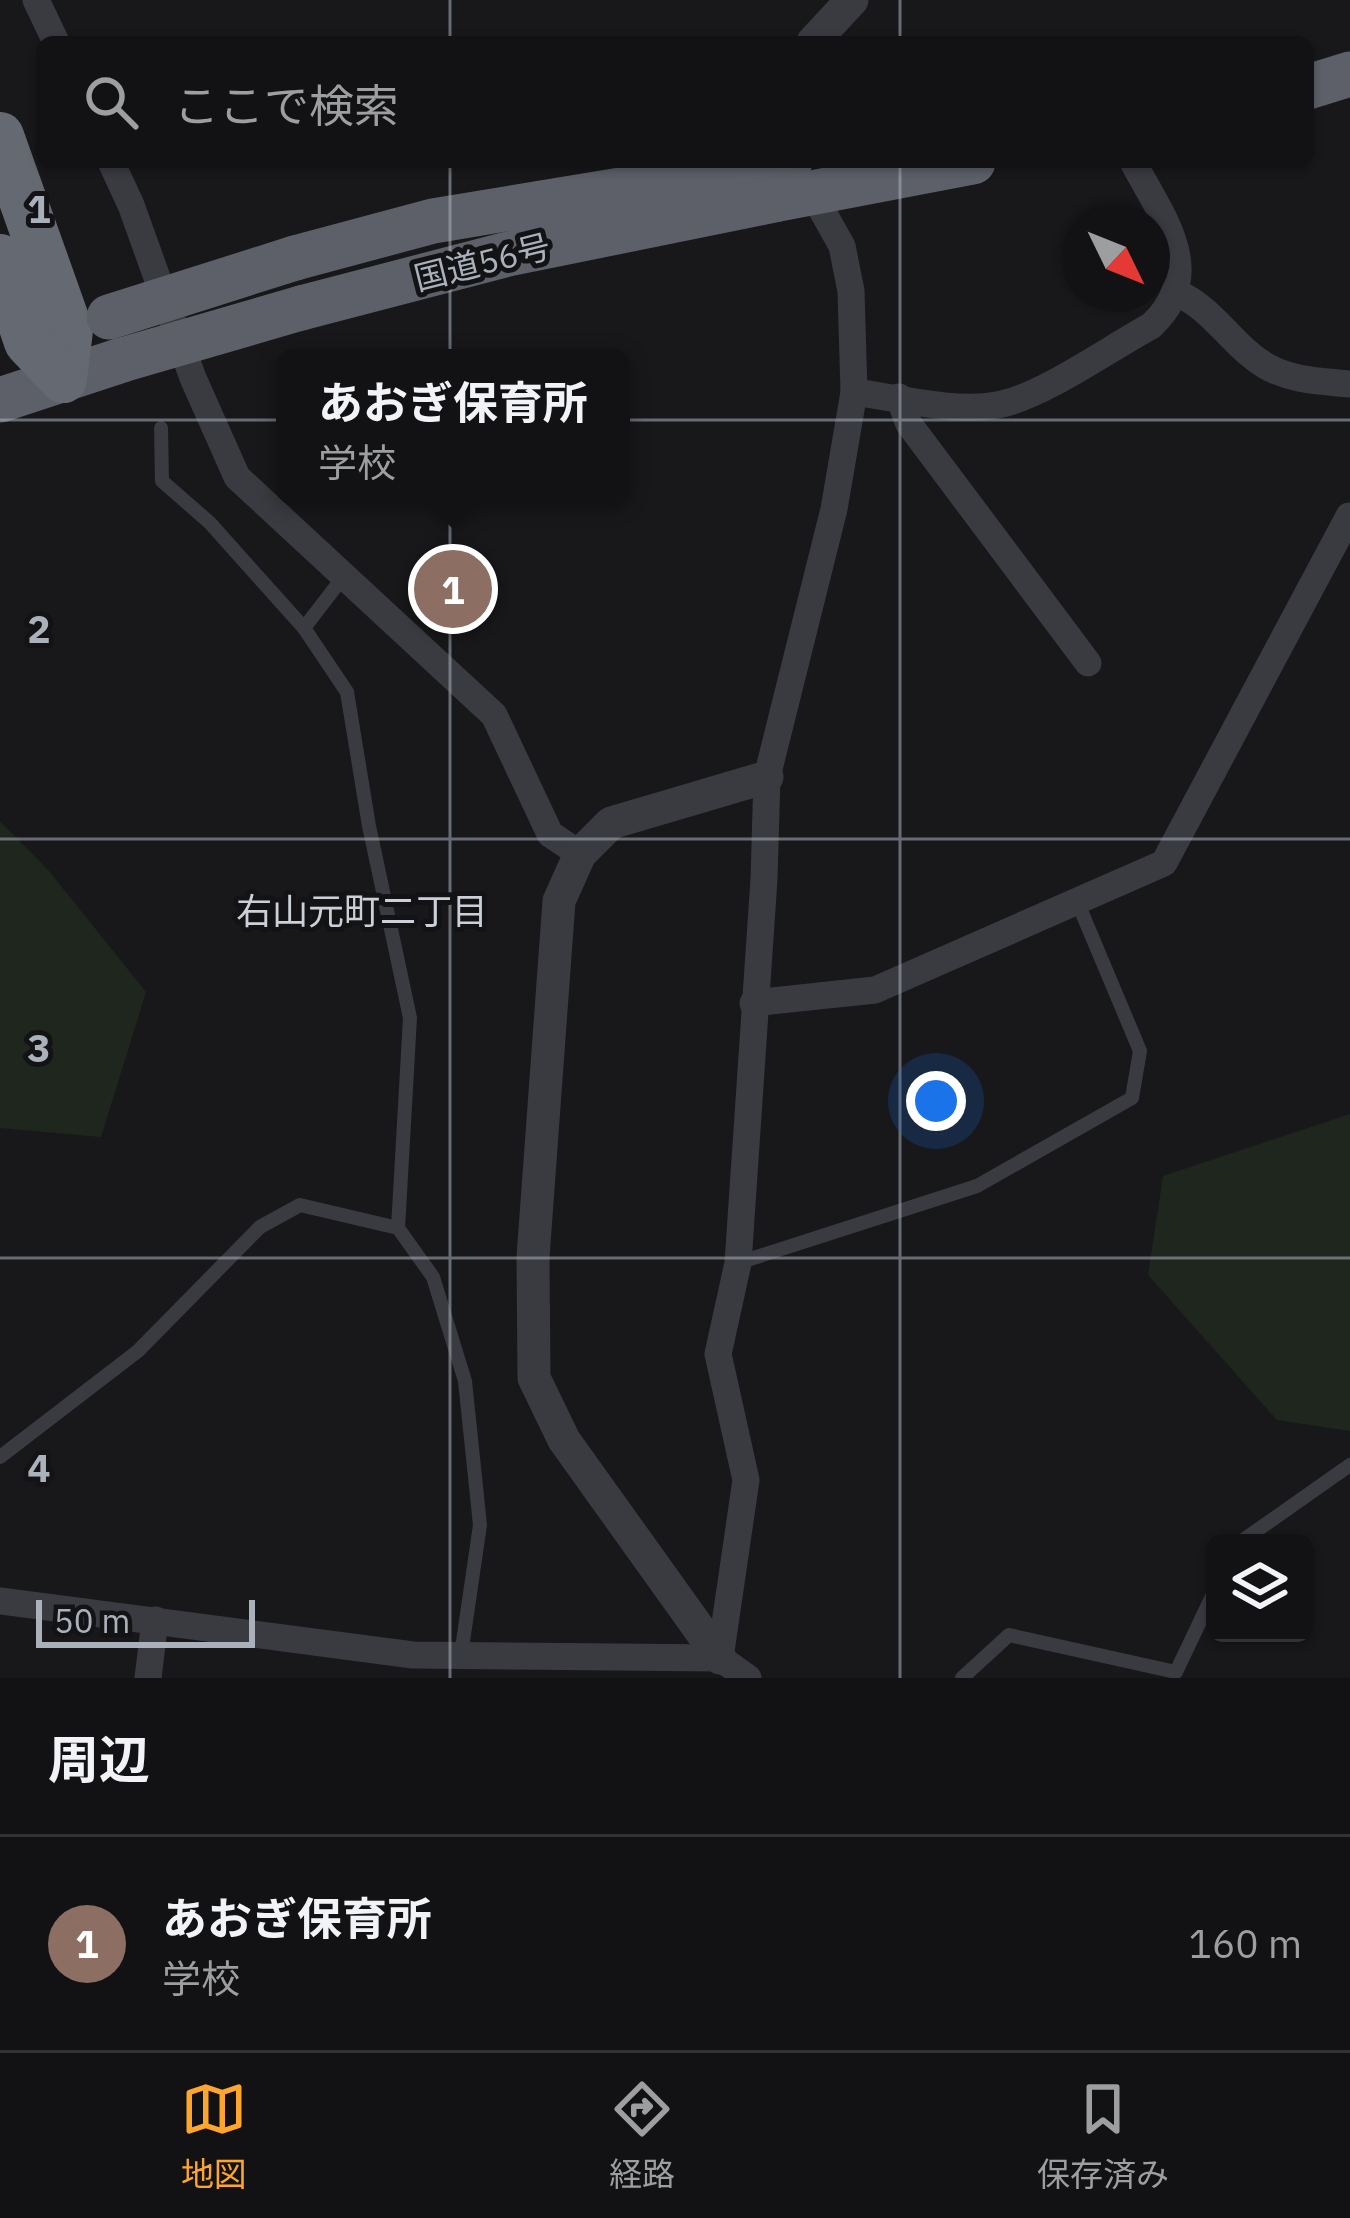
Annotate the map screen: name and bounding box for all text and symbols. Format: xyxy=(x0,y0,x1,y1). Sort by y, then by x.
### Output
search box xyxy=(36,36,1314,168)
icon: search xyxy=(78,69,144,135)
text: ここで検索 xyxy=(174,76,399,134)
text: 1 xyxy=(27,183,51,234)
north arrow xyxy=(1062,204,1170,312)
street label: 国道56号 xyxy=(409,224,554,299)
popup xyxy=(276,349,630,505)
text: あおぎ保育所 xyxy=(318,373,588,431)
text: 学校 xyxy=(318,437,396,488)
pin: 1 xyxy=(414,544,492,634)
text: 2 xyxy=(27,603,51,654)
district label: 右山元町二丁目 xyxy=(236,887,488,934)
text: 3 xyxy=(27,1022,51,1073)
your location xyxy=(906,1071,966,1131)
text: 4 xyxy=(27,1442,51,1493)
map controls xyxy=(1206,1534,1314,1642)
button: layers xyxy=(1206,1534,1314,1642)
scale bar xyxy=(36,1594,255,1647)
text: 50 m xyxy=(54,1599,130,1642)
text: 周辺 xyxy=(48,1726,150,1792)
text: あおぎ保育所 xyxy=(162,1889,432,1947)
text: 1 xyxy=(75,1918,99,1969)
text: 160 m xyxy=(1189,1918,1302,1969)
text: 学校 xyxy=(162,1953,240,2004)
tab: 地図 xyxy=(181,2076,247,2196)
tab: 経路 xyxy=(609,2076,675,2196)
tab: 保存済み xyxy=(1037,2076,1169,2196)

